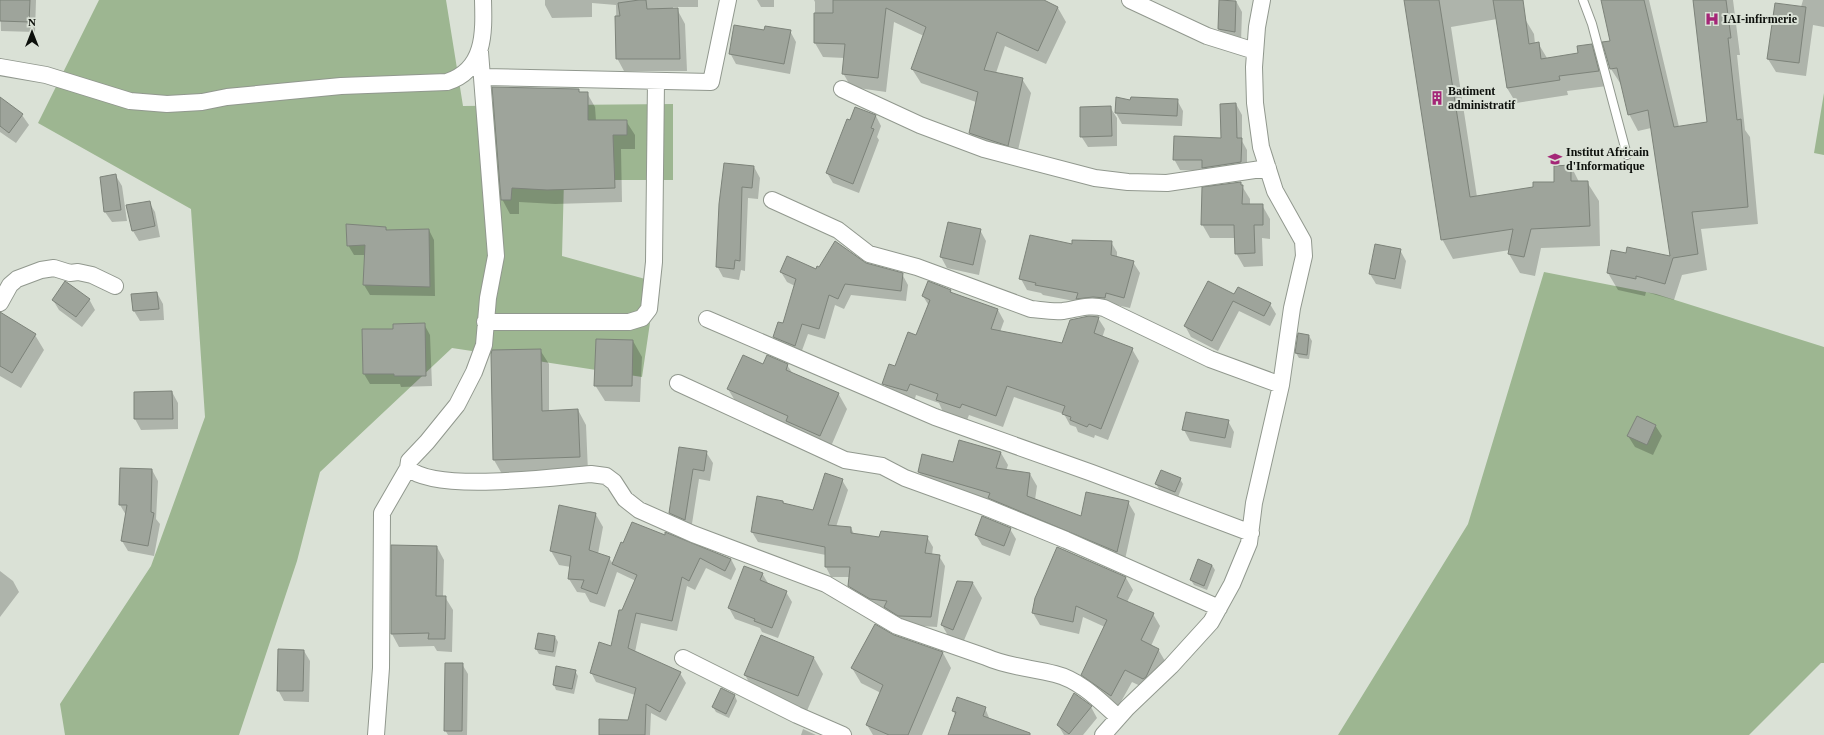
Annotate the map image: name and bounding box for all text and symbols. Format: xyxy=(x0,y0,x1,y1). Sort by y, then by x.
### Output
hospital icon: IAI-infirmerie xyxy=(1704,11,1720,27)
north arrow xyxy=(12,12,52,52)
place label: IAI-infirmerie xyxy=(1723,12,1798,26)
text: N xyxy=(28,16,36,28)
place label: Batiment administratif xyxy=(1448,84,1516,112)
building icon: Batiment administratif xyxy=(1429,90,1445,106)
place label: Institut Africain d'Informatique xyxy=(1566,145,1649,173)
school or university icon: Institut Africain d'Informatique xyxy=(1547,151,1563,167)

